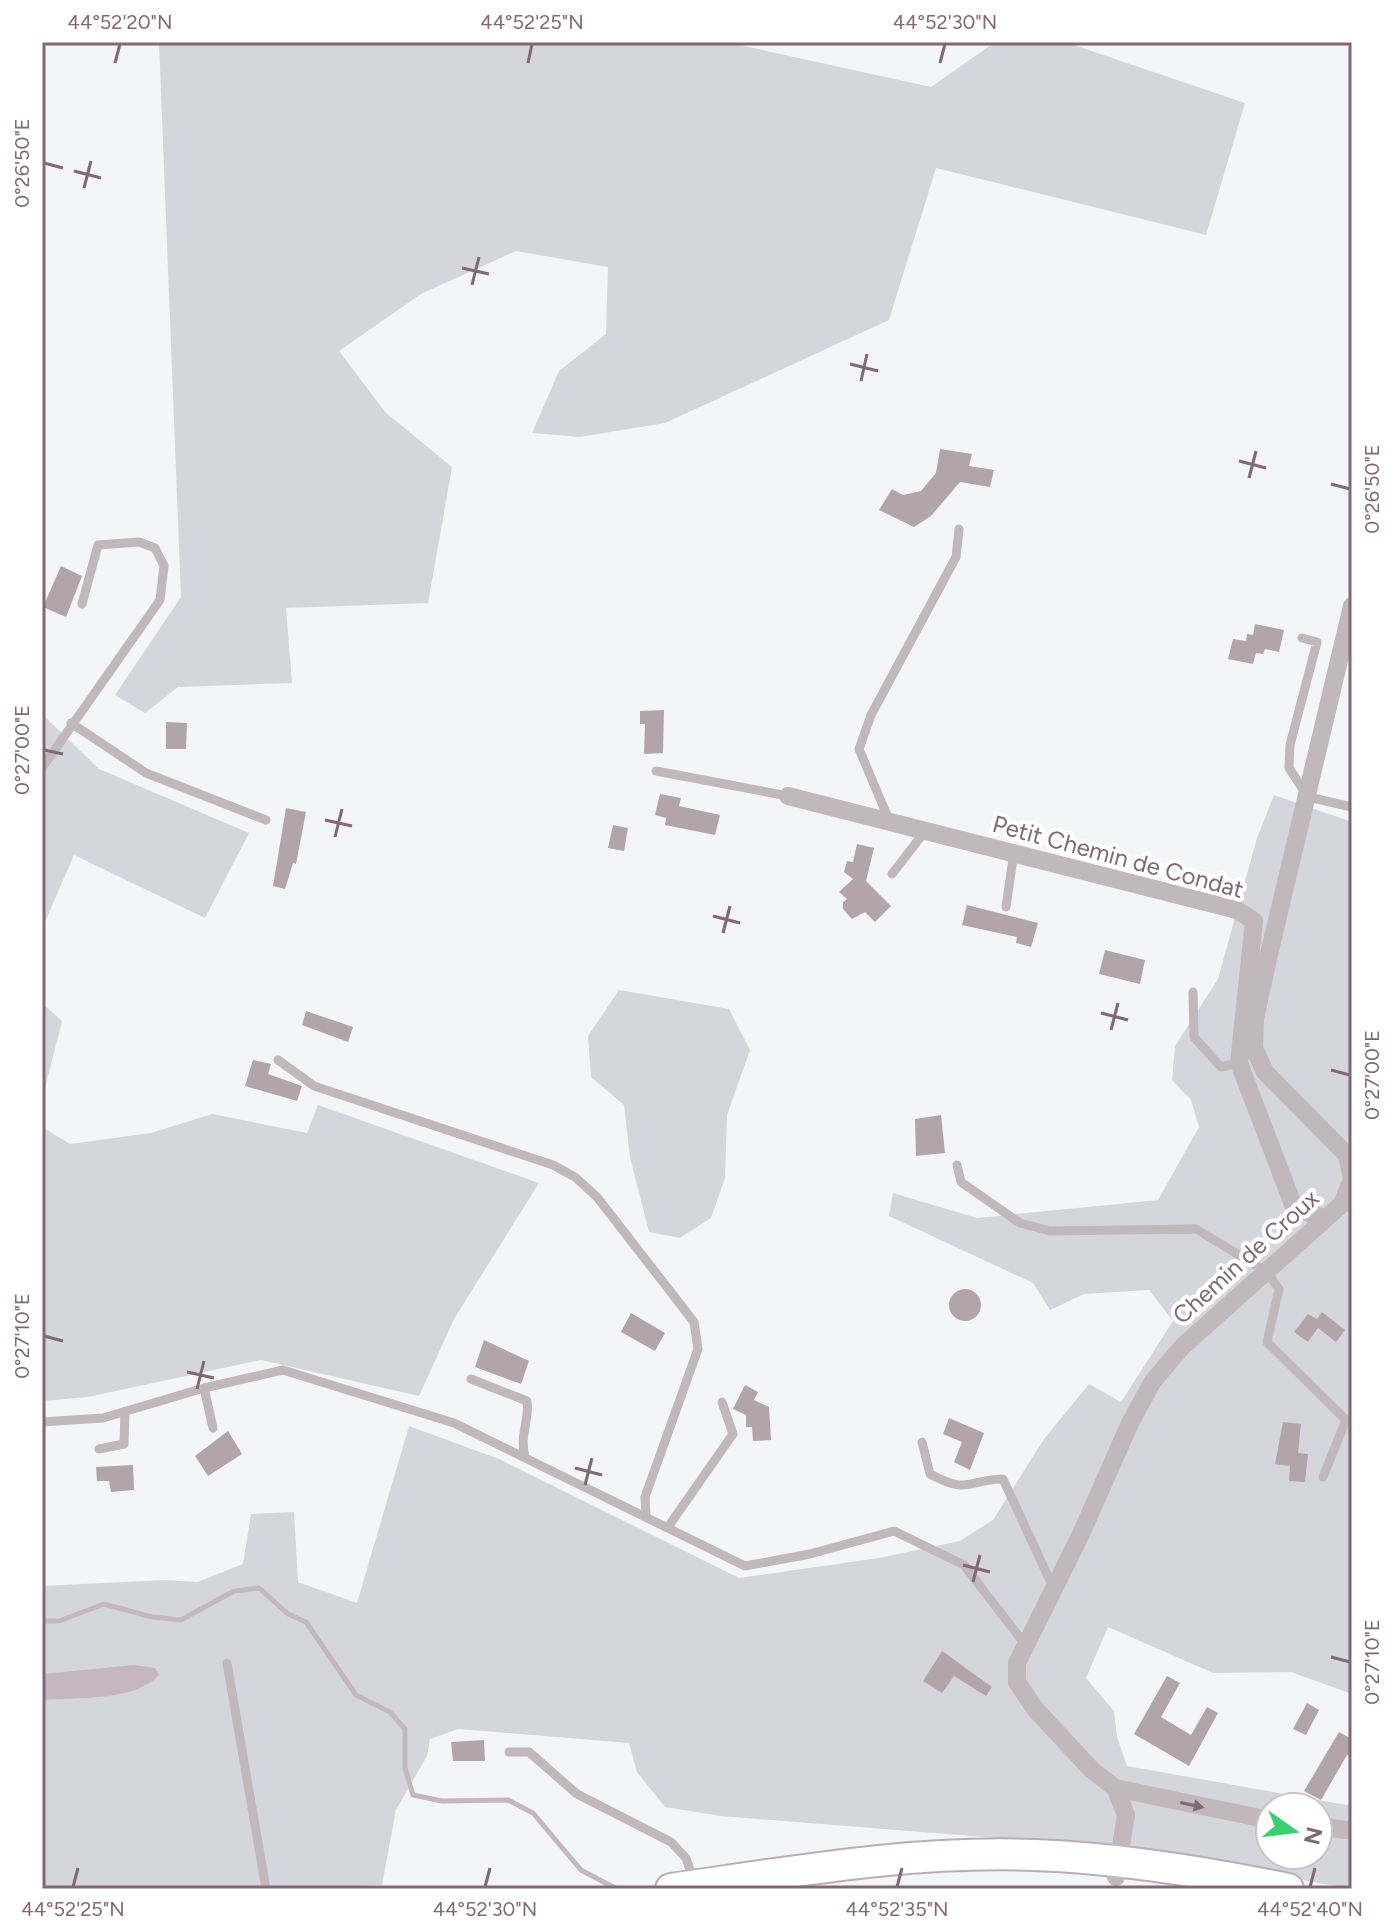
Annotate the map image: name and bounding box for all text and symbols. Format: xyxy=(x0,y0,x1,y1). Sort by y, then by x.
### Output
text: 44°52'20"N xyxy=(68,10,172,34)
text: 44°52'25"N xyxy=(480,10,584,34)
text: 44°52'30"N xyxy=(893,10,997,34)
text: 0°26'50"E xyxy=(10,118,34,208)
text: 0°26'50"E xyxy=(1360,444,1384,534)
text: 0°27'00"E xyxy=(10,705,34,795)
street label: Petit Chemin de Condat xyxy=(989,809,1247,904)
text: 0°27'00"E xyxy=(1360,1030,1384,1120)
street label: Chemin de Croux xyxy=(1167,1183,1325,1330)
text: 0°27'10"E xyxy=(10,1293,34,1379)
text: 0°27'10"E xyxy=(1360,1619,1384,1705)
north arrow xyxy=(1254,1791,1334,1871)
one-way arrow xyxy=(1179,1799,1204,1812)
text: N xyxy=(1298,1824,1328,1847)
text: 44°52'25"N xyxy=(21,1897,125,1921)
text: 44°52'30"N xyxy=(433,1897,537,1921)
text: 44°52'35"N xyxy=(845,1897,949,1921)
text: 44°52'40"N xyxy=(1257,1897,1363,1921)

